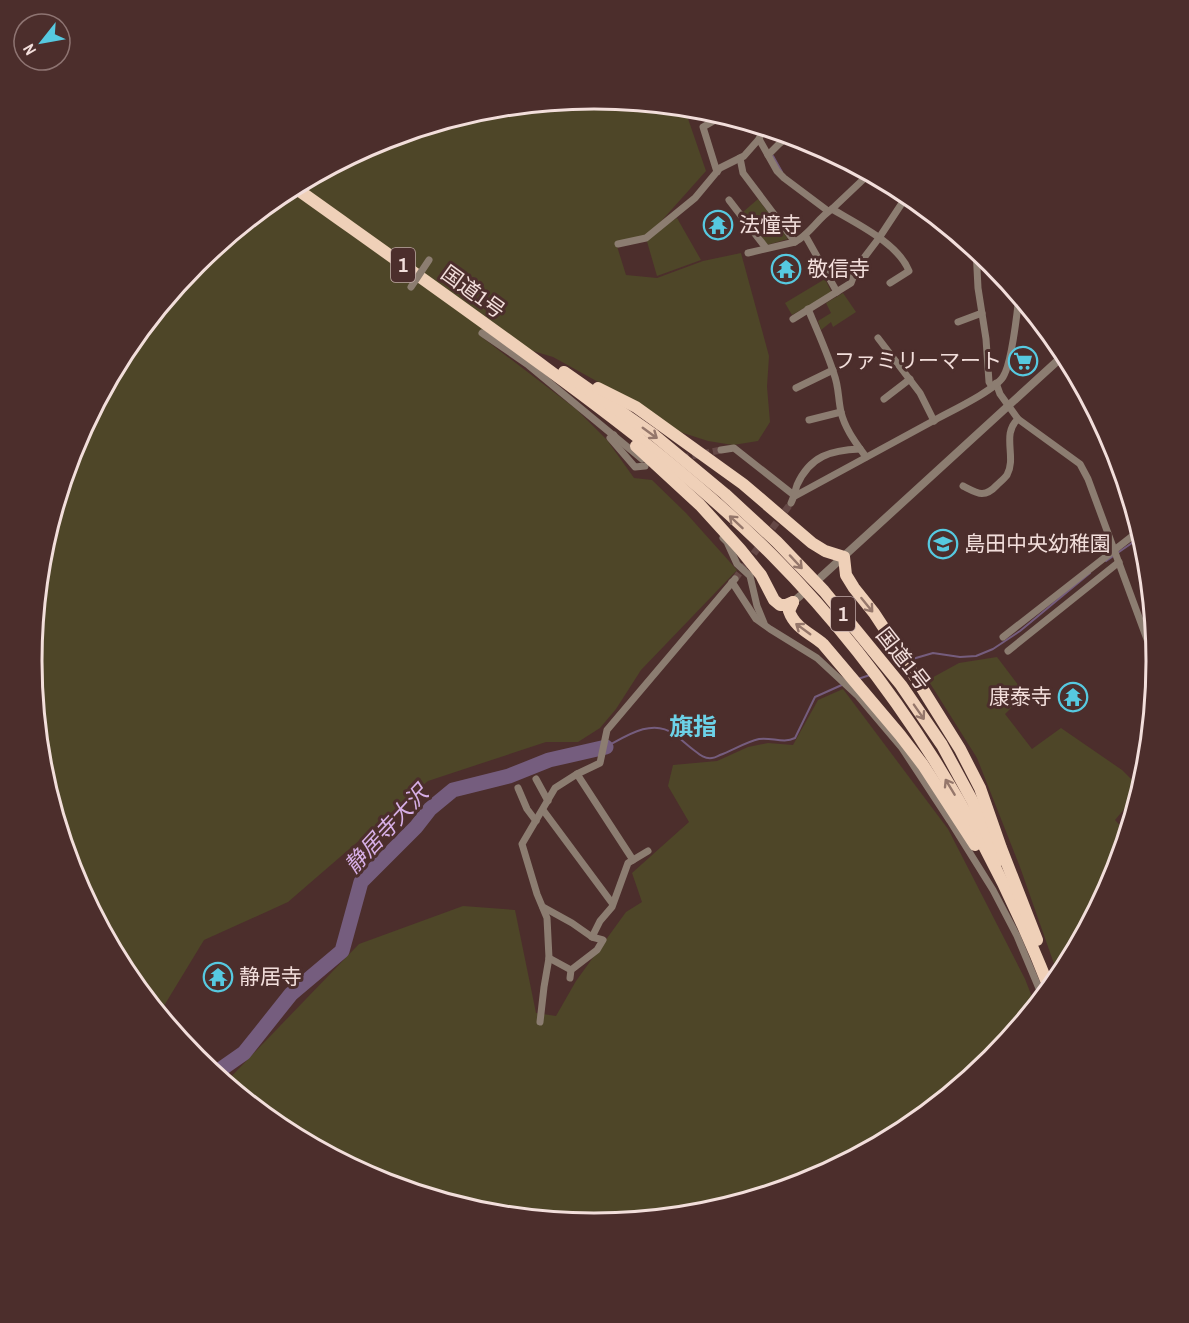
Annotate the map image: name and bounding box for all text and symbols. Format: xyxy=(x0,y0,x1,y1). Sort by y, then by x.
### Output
north arrow xyxy=(12,12,72,72)
text: N xyxy=(17,40,41,59)
temple icon: 法憧寺 xyxy=(702,209,734,241)
place label: 法憧寺 xyxy=(739,210,802,239)
road number: 1 xyxy=(391,248,415,282)
temple icon: 敬信寺 xyxy=(770,253,802,285)
place label: 敬信寺 xyxy=(807,254,870,283)
street label: 国道1号 xyxy=(435,259,511,325)
supermarket icon: ファミリーマート xyxy=(1007,345,1039,377)
place label: ファミリーマート xyxy=(834,346,1002,375)
one-way arrow xyxy=(641,426,657,439)
one-way arrow xyxy=(729,515,744,529)
school or university icon: 島田中央幼稚園 xyxy=(927,528,959,560)
place label: 島田中央幼稚園 xyxy=(964,529,1111,558)
one-way arrow xyxy=(789,554,803,569)
one-way arrow xyxy=(860,596,873,612)
road number: 1 xyxy=(831,597,855,631)
street label: 国道1号 xyxy=(870,621,937,696)
one-way arrow xyxy=(796,623,812,635)
temple icon: 康泰寺 xyxy=(1057,681,1089,713)
place label: 康泰寺 xyxy=(989,682,1052,711)
one-way arrow xyxy=(913,703,925,720)
district label: 旗指 xyxy=(669,710,717,742)
water label: 静居寺大沢 xyxy=(338,776,437,879)
one-way arrow xyxy=(944,779,956,796)
temple icon: 静居寺 xyxy=(202,961,234,993)
place label: 静居寺 xyxy=(239,962,302,991)

